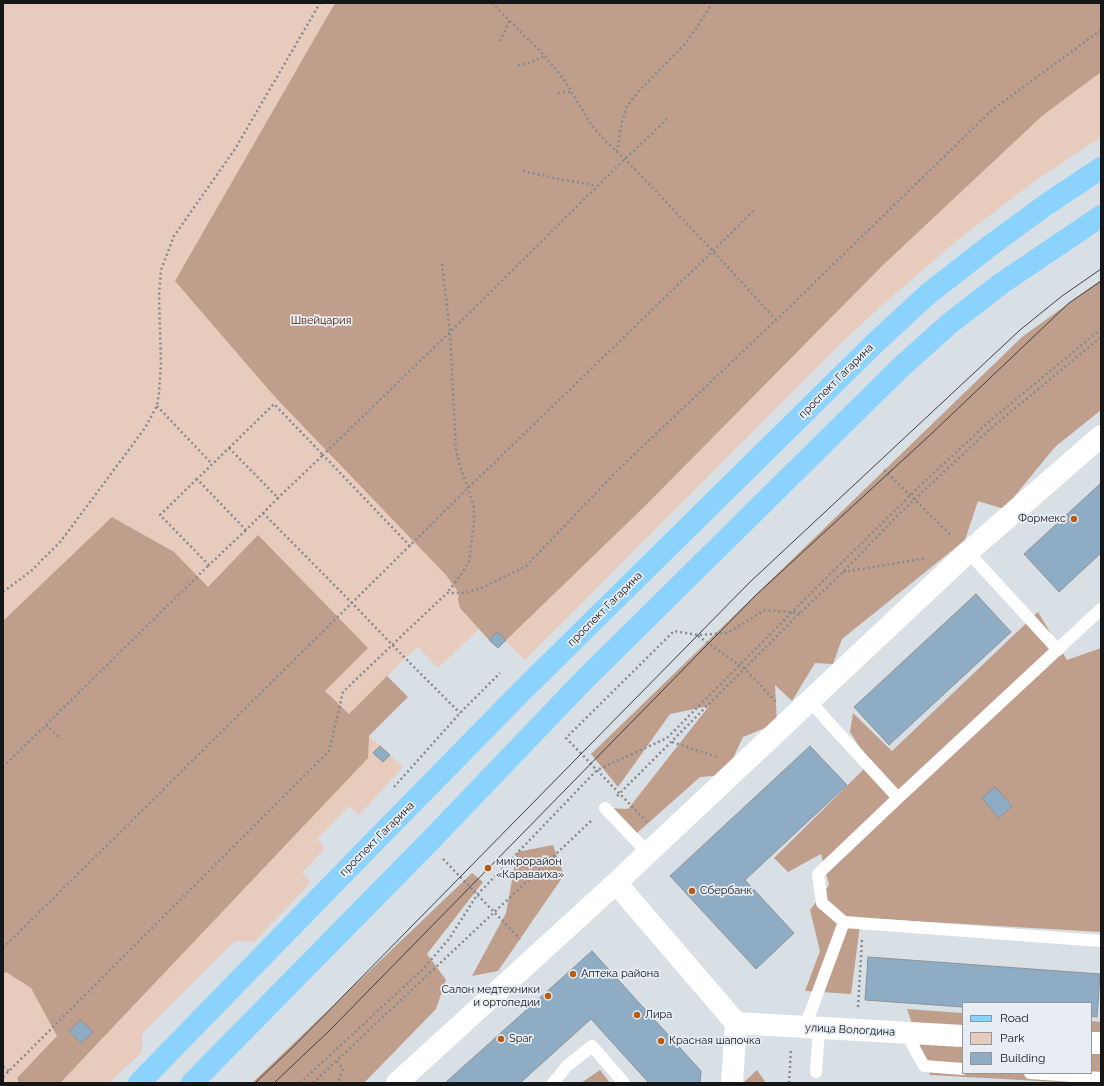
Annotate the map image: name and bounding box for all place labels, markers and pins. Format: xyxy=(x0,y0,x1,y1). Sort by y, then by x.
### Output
place label: Формекс xyxy=(1018,512,1066,526)
marker: Формекс xyxy=(1069,514,1079,524)
place label: микрорайон «Караваиха» xyxy=(496,855,564,881)
marker: микрорайон «Караваиха» xyxy=(483,863,493,873)
place label: Сбербанк xyxy=(700,884,752,898)
marker: Сбербанк xyxy=(687,886,697,896)
place label: Аптека района xyxy=(581,967,659,981)
marker: Аптека района xyxy=(568,969,578,979)
place label: Салон медтехники и ортопедии xyxy=(441,983,540,1009)
marker: Салон медтехники и ортопедии xyxy=(543,991,553,1001)
place label: Лира xyxy=(645,1008,672,1022)
marker: Лира xyxy=(632,1010,642,1020)
place label: Spar xyxy=(509,1032,532,1046)
marker: Spar xyxy=(496,1034,506,1044)
place label: Красная шапочка xyxy=(669,1034,761,1048)
marker: Красная шапочка xyxy=(656,1036,666,1046)

